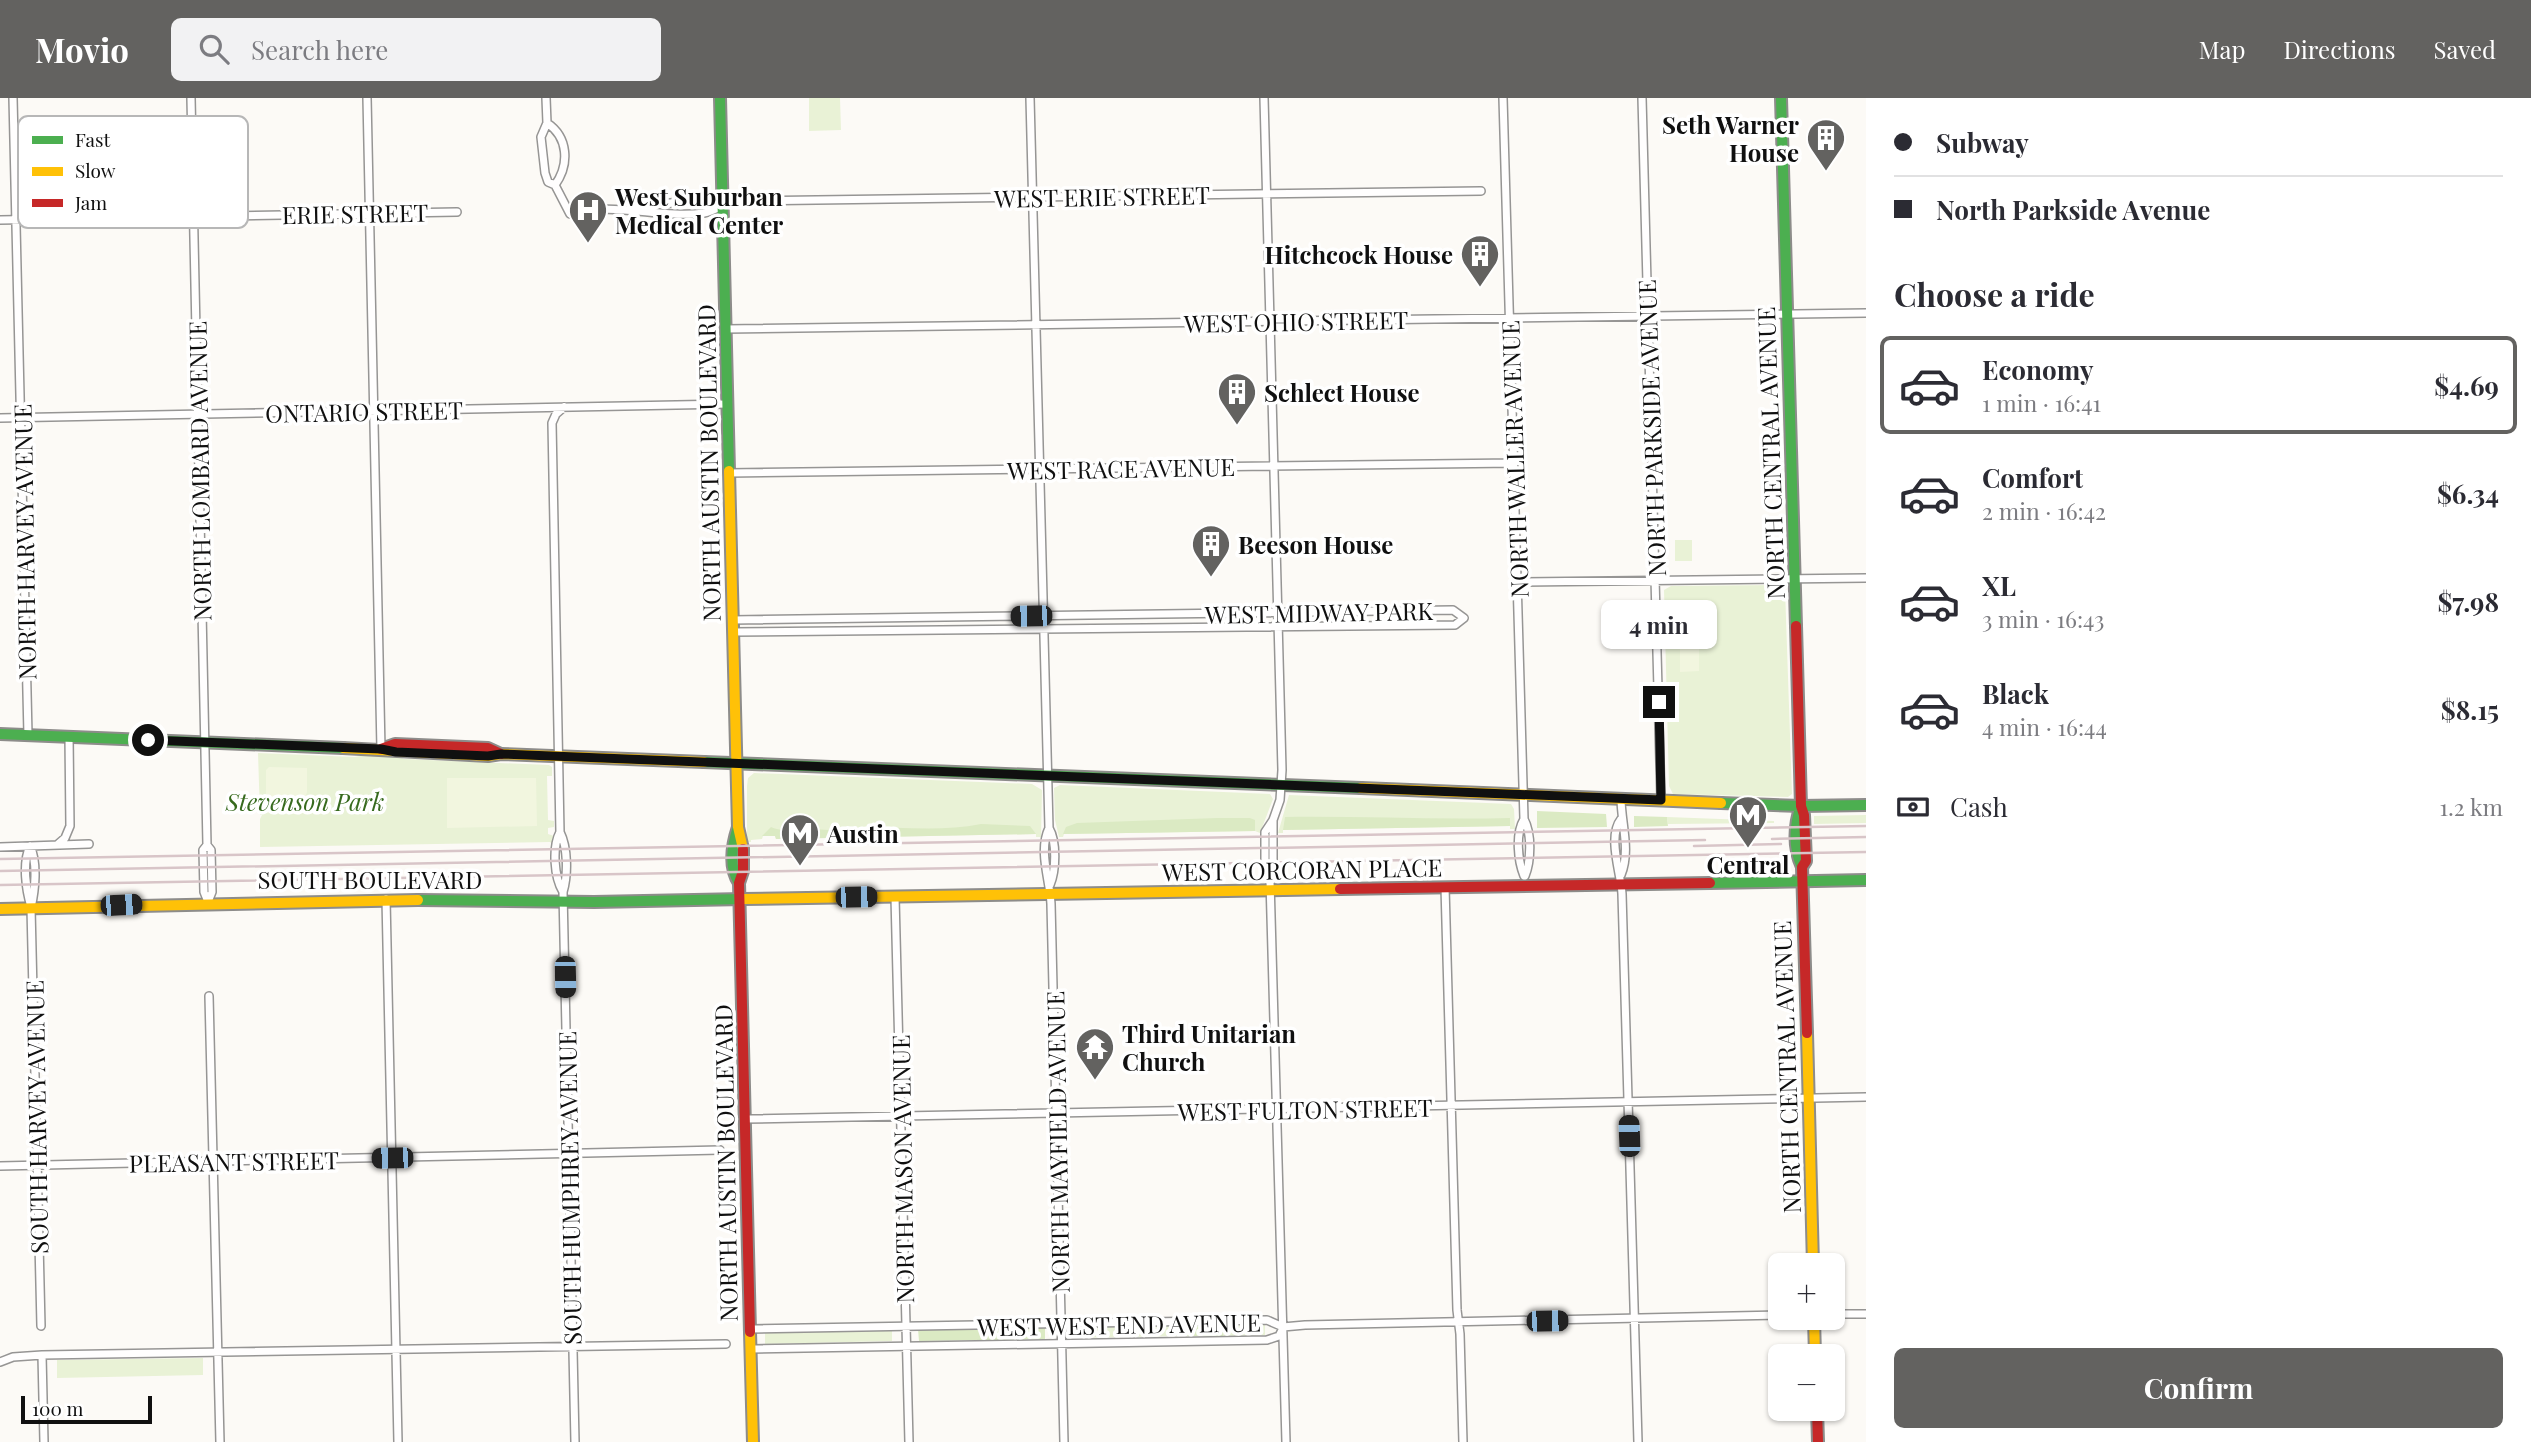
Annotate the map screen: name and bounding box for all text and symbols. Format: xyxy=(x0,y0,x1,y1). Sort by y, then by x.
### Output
search box xyxy=(171,18,661,81)
text: Movio xyxy=(35,27,129,71)
icon: search xyxy=(195,30,233,68)
text: Search here xyxy=(251,32,388,67)
text: Map xyxy=(2199,33,2245,65)
text: Directions xyxy=(2283,33,2396,65)
text: Saved xyxy=(2434,33,2496,65)
place label: Seth Warner House xyxy=(1662,108,1800,168)
legend xyxy=(18,116,248,228)
building icon: Seth Warner House xyxy=(1805,117,1847,172)
text: Subway xyxy=(1936,125,2029,160)
text: Fast xyxy=(75,126,111,152)
text: Slow xyxy=(75,157,116,183)
street label: WEST ERIE STREET xyxy=(993,178,1210,214)
place label: West Suburban Medical Center xyxy=(614,180,784,240)
text: Jam xyxy=(74,189,107,215)
hospital icon: West Suburban Medical Center xyxy=(567,189,609,244)
text: North Parkside Avenue xyxy=(1936,192,2210,227)
street label: ERIE STREET xyxy=(282,196,429,230)
building icon: Hitchcock House xyxy=(1459,233,1501,288)
place label: Hitchcock House xyxy=(1264,238,1453,270)
text: Choose a ride xyxy=(1894,272,2095,315)
street label: NORTH PARKSIDE AVENUE xyxy=(1630,279,1672,577)
street label: WEST OHIO STREET xyxy=(1182,303,1409,339)
street label: NORTH AUSTIN BOULEVARD xyxy=(689,304,727,622)
street label: NORTH CENTRAL AVENUE xyxy=(1749,306,1791,600)
street label: NORTH WALLER AVENUE xyxy=(1493,320,1535,598)
street label: NORTH LOMBARD AVENUE xyxy=(180,321,218,621)
text: Economy xyxy=(1982,352,2093,387)
icon: car xyxy=(1898,354,1961,417)
text: $4.69 xyxy=(2434,368,2499,403)
building icon: Schlect House xyxy=(1216,371,1258,426)
place label: Schlect House xyxy=(1264,376,1420,408)
text: 1 min · 16:41 xyxy=(1982,387,2101,418)
street label: ONTARIO STREET xyxy=(265,393,463,429)
street label: NORTH HARVEY AVENUE xyxy=(6,403,42,681)
street label: WEST RACE AVENUE xyxy=(1006,450,1235,486)
text: Comfort xyxy=(1982,460,2083,495)
icon: car xyxy=(1898,462,1961,525)
text: $6.34 xyxy=(2437,476,2499,511)
text: 2 min · 16:42 xyxy=(1982,495,2106,526)
building icon: Beeson House xyxy=(1190,523,1232,578)
place label: Beeson House xyxy=(1238,528,1393,560)
text: XL xyxy=(1982,568,2016,603)
icon: car xyxy=(1898,570,1961,633)
text: $7.98 xyxy=(2437,584,2499,619)
street label: WEST MIDWAY PARK xyxy=(1204,594,1434,630)
callout: 4 min xyxy=(1601,601,1717,650)
text: 3 min · 16:43 xyxy=(1982,603,2104,634)
car xyxy=(1010,605,1053,627)
text: 4 min xyxy=(1629,609,1689,640)
text: Black xyxy=(1982,676,2049,711)
icon: car xyxy=(1898,678,1961,741)
route end xyxy=(1643,686,1675,718)
text: $8.15 xyxy=(2441,692,2499,727)
text: 4 min · 16:44 xyxy=(1982,711,2107,742)
route start xyxy=(132,724,164,756)
park label: Stevenson Park xyxy=(225,785,384,817)
icon: cash xyxy=(1894,788,1932,826)
text: Cash xyxy=(1950,789,2008,824)
text: 1.2 km xyxy=(2440,791,2503,822)
metro station icon: Central xyxy=(1727,794,1769,849)
metro station icon: Austin xyxy=(779,812,821,867)
place label: Austin xyxy=(826,817,899,849)
place label: Central xyxy=(1706,848,1790,880)
street label: WEST CORCORAN PLACE xyxy=(1160,851,1443,887)
street label: SOUTH BOULEVARD xyxy=(258,863,482,895)
car xyxy=(835,886,878,908)
car xyxy=(100,893,143,917)
street label: NORTH CENTRAL AVENUE xyxy=(1765,920,1807,1214)
car xyxy=(555,956,576,998)
street label: SOUTH HARVEY AVENUE xyxy=(18,980,54,1254)
street label: NORTH MAYFIELD AVENUE xyxy=(1038,991,1076,1293)
street label: NORTH AUSTIN BOULEVARD xyxy=(706,1004,744,1322)
place label: Third Unitarian Church xyxy=(1122,1017,1296,1077)
temple icon: Third Unitarian Church xyxy=(1074,1026,1116,1081)
street label: SOUTH HUMPHREY AVENUE xyxy=(550,1031,588,1345)
street label: NORTH MASON AVENUE xyxy=(884,1034,920,1304)
street label: WEST FULTON STREET xyxy=(1176,1091,1433,1127)
car xyxy=(1618,1115,1641,1157)
street label: PLEASANT STREET xyxy=(129,1143,339,1179)
car xyxy=(371,1147,414,1169)
map controls xyxy=(1768,1253,1845,1421)
button: + xyxy=(1768,1253,1845,1330)
street label: WEST WEST END AVENUE xyxy=(976,1306,1261,1342)
car xyxy=(1526,1310,1569,1332)
button: − xyxy=(1768,1344,1845,1421)
button: Confirm xyxy=(1894,1348,2503,1428)
scale bar xyxy=(21,1393,152,1425)
text: 100 m xyxy=(32,1395,83,1421)

